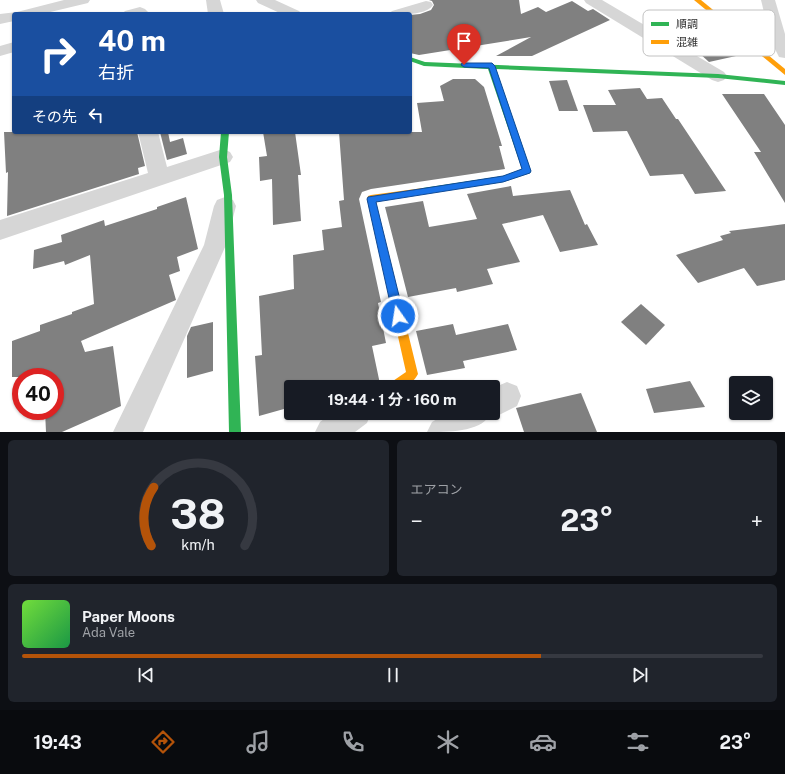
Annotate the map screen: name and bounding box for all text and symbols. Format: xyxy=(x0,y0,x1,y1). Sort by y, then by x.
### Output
legend xyxy=(643,10,775,56)
text: 順調 xyxy=(676,18,698,30)
text: 40 m xyxy=(98,24,166,57)
pin xyxy=(447,24,481,65)
icon: right xyxy=(32,28,84,80)
icon: arrive xyxy=(453,30,475,52)
text: 混雑 xyxy=(676,36,698,48)
text: 右折 xyxy=(98,62,134,83)
icon: left xyxy=(85,104,107,126)
text: その先 xyxy=(32,108,77,125)
position arrow xyxy=(377,295,419,337)
speed limit sign: 40 xyxy=(12,368,64,420)
map controls xyxy=(729,376,773,420)
button: layers xyxy=(729,376,773,420)
text: 19:44 · 1 分 · 160 m xyxy=(328,391,456,408)
text: エアコン xyxy=(411,482,463,497)
text: 38 xyxy=(171,489,226,538)
text: 23° xyxy=(560,502,613,538)
text: − xyxy=(411,508,423,534)
text: + xyxy=(751,508,763,534)
text: km/h xyxy=(181,536,215,553)
text: Paper Moons xyxy=(82,608,175,625)
text: Ada Vale xyxy=(82,625,135,640)
icon: previous xyxy=(135,664,157,686)
icon: pause xyxy=(382,664,404,686)
icon: next xyxy=(629,664,651,686)
icon: directions xyxy=(149,728,177,756)
icon: music xyxy=(244,728,272,756)
icon: phone xyxy=(339,728,367,756)
icon: climate xyxy=(434,728,462,756)
icon: car xyxy=(529,728,557,756)
icon: filters xyxy=(624,728,652,756)
text: 19:43 xyxy=(34,732,82,753)
text: 23° xyxy=(719,732,751,753)

